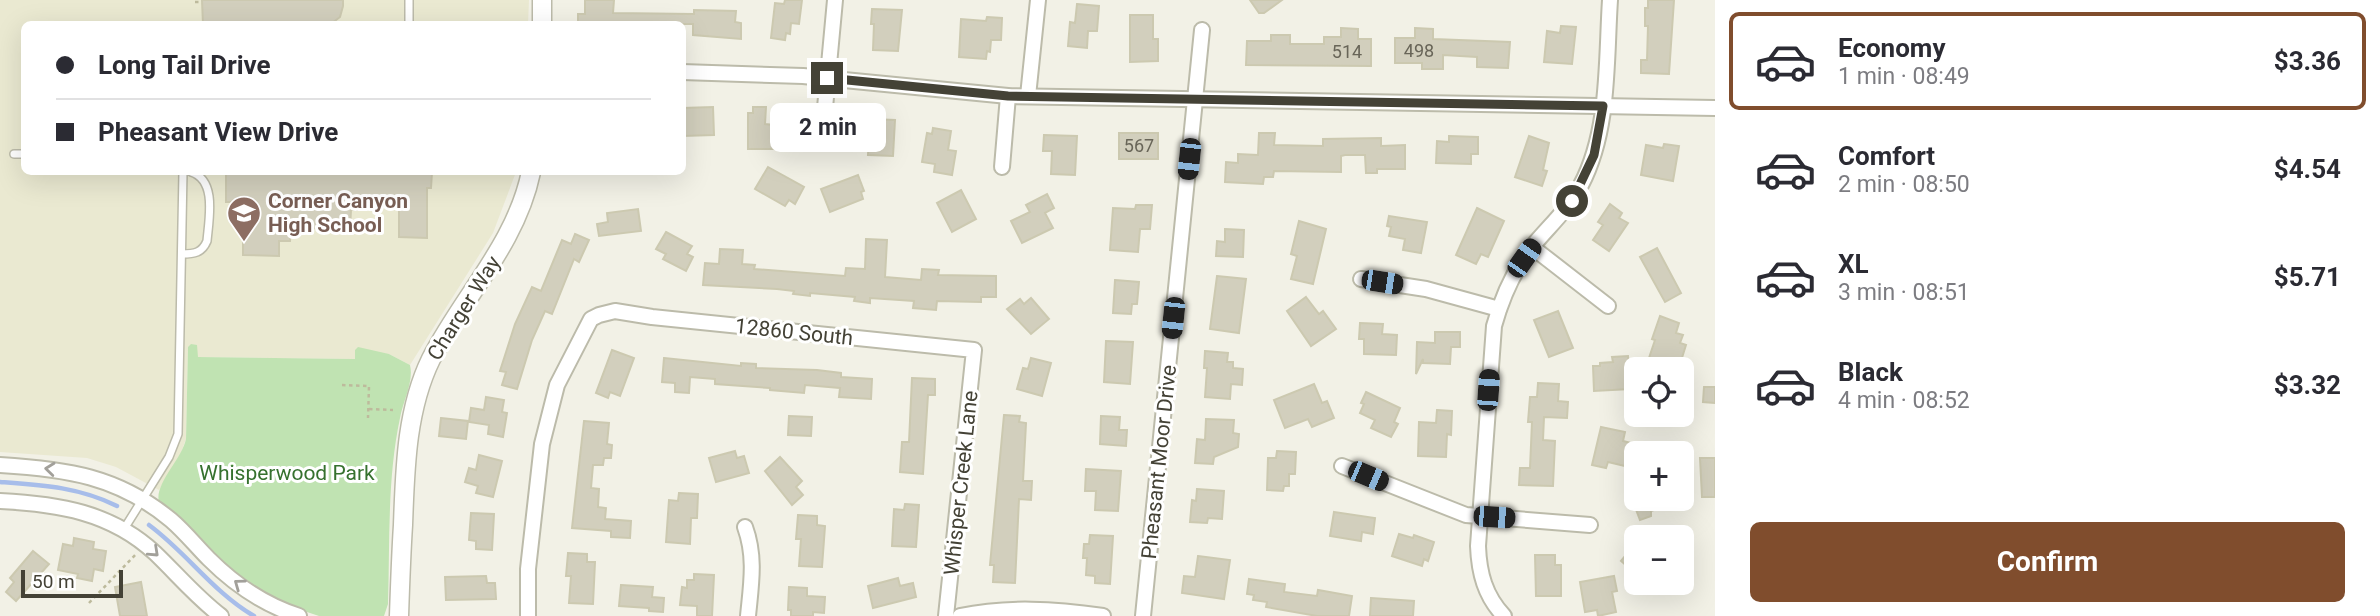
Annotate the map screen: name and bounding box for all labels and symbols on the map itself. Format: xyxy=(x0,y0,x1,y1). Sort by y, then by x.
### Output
house number: 498 xyxy=(1404,40,1434,61)
house number: 514 xyxy=(1332,41,1362,62)
route end xyxy=(811,62,843,94)
callout: 2 min xyxy=(769,102,885,152)
house number: 567 xyxy=(1124,135,1154,156)
car xyxy=(1177,137,1202,181)
route start xyxy=(1556,185,1588,217)
place label: Corner Canyon High School xyxy=(268,189,408,237)
school or university icon: Corner Canyon High School xyxy=(225,194,263,243)
car xyxy=(1504,235,1545,281)
street label: Charger Way xyxy=(422,251,506,365)
car xyxy=(1360,268,1405,296)
car xyxy=(1161,296,1186,340)
street label: 12860 South xyxy=(734,314,854,350)
street label: Pheasant Moor Drive xyxy=(1137,364,1181,560)
car xyxy=(1477,368,1500,412)
street label: Whisper Creek Lane xyxy=(939,389,983,577)
car xyxy=(1345,458,1392,494)
one-way arrow xyxy=(44,461,56,476)
park label: Whisperwood Park xyxy=(199,461,375,485)
car xyxy=(1473,505,1516,529)
one-way arrow xyxy=(146,544,159,557)
scale bar xyxy=(21,567,122,599)
one-way arrow xyxy=(234,580,247,592)

